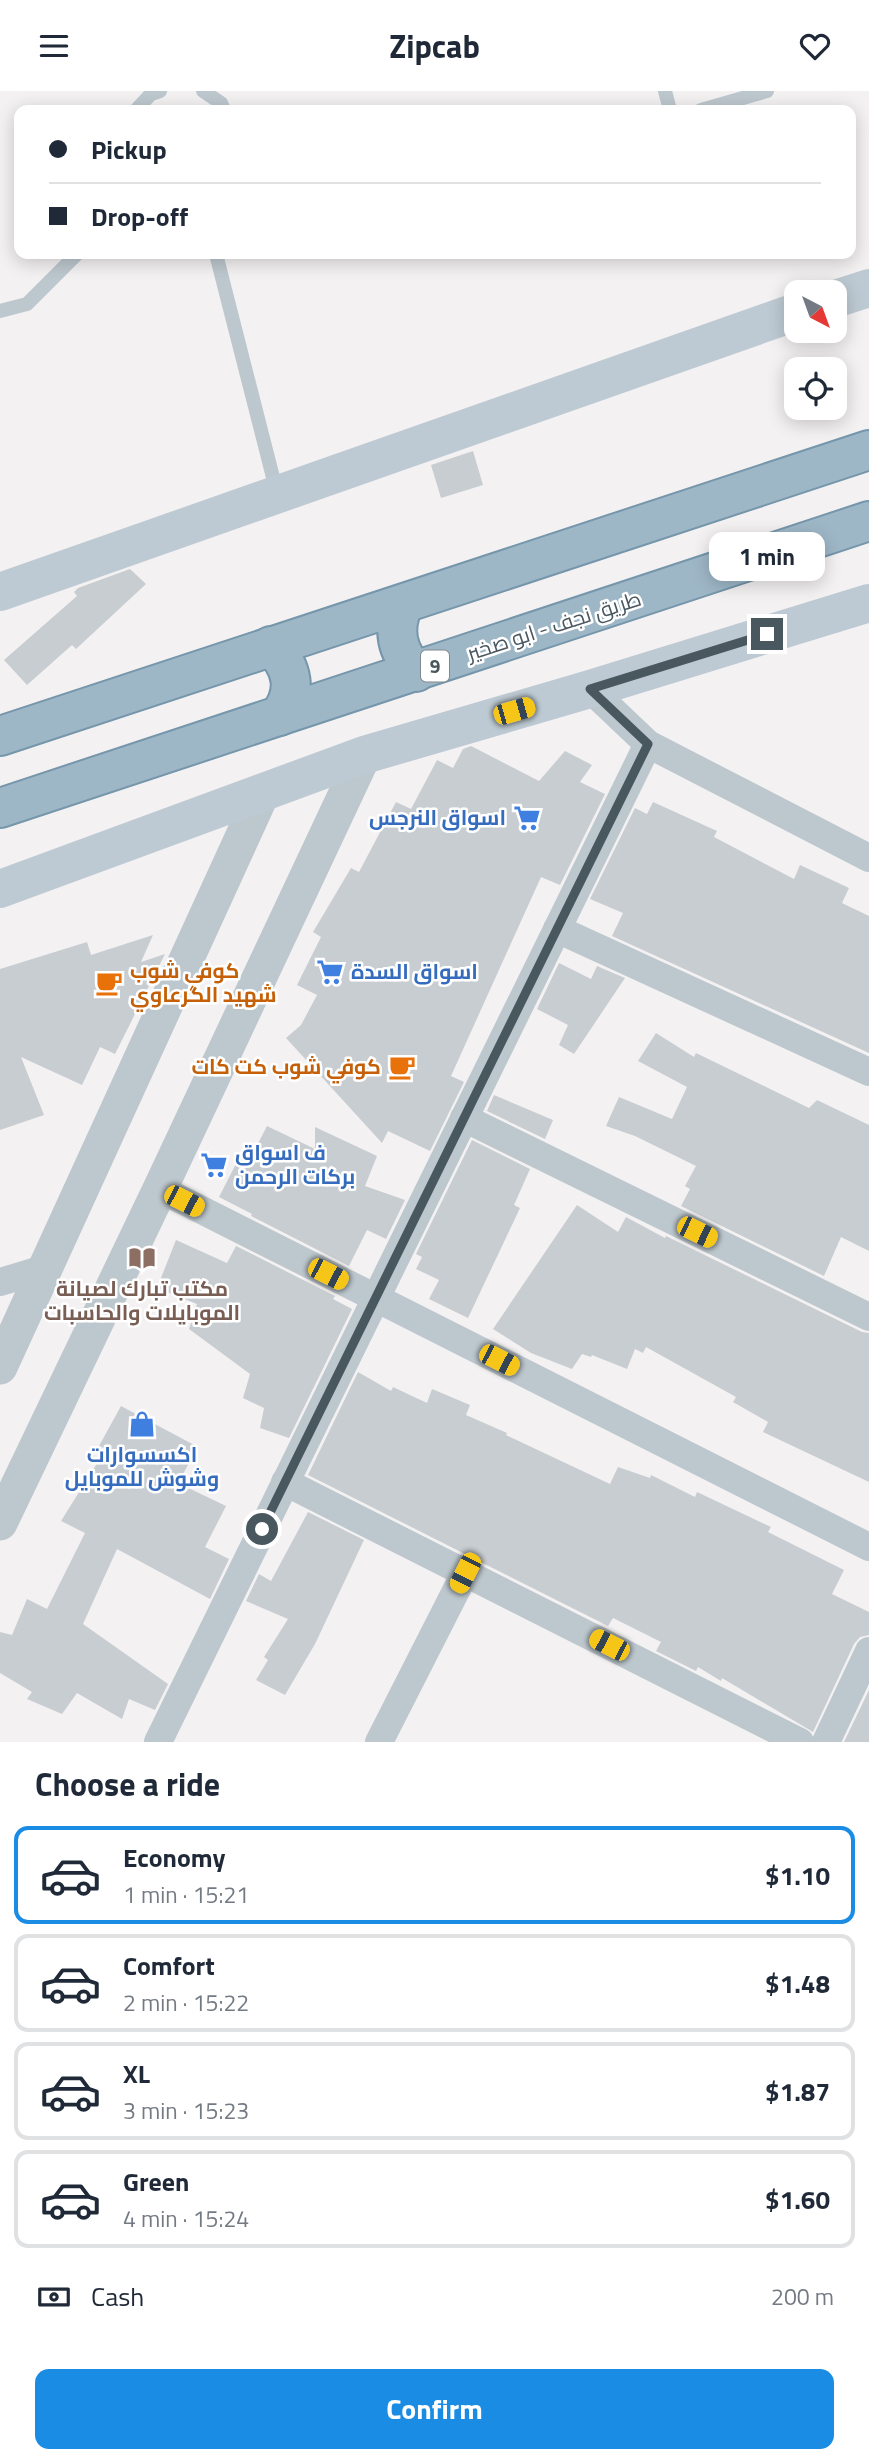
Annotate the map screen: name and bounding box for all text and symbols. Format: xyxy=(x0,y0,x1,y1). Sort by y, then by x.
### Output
text: Zipcab xyxy=(389,22,480,70)
icon: menu xyxy=(35,27,73,65)
icon: heart xyxy=(796,27,834,65)
text: Pickup xyxy=(91,130,167,169)
text: Drop-off xyxy=(91,197,188,236)
north arrow xyxy=(784,280,847,343)
map controls xyxy=(784,280,847,420)
button: locate xyxy=(784,357,847,420)
callout: 1 min xyxy=(709,533,825,581)
text: 1 min xyxy=(739,539,795,574)
street label: طريق نجف - ابو صخير xyxy=(461,582,645,669)
route end xyxy=(751,618,783,650)
road number: 9 xyxy=(421,651,449,681)
car xyxy=(491,695,538,727)
place label: اسواق النرجس xyxy=(369,801,506,833)
supermarket icon: اسواق النرجس xyxy=(512,803,542,833)
place label: كوفي شوب شهيد الگرعاوي xyxy=(130,954,277,1012)
place label: اسواق السدة xyxy=(351,955,478,987)
supermarket icon: اسواق السدة xyxy=(315,957,345,987)
cafe icon: كوفي شوب شهيد الگرعاوي xyxy=(94,968,124,998)
place label: كوفي شوب كت كات xyxy=(191,1050,381,1084)
cafe icon: كوفي شوب كت كات xyxy=(387,1052,417,1082)
place label: ف اسواق بركات الرحمن xyxy=(235,1136,355,1192)
supermarket icon: ف اسواق بركات الرحمن xyxy=(199,1150,229,1180)
car xyxy=(161,1182,208,1220)
car xyxy=(674,1213,721,1251)
library icon: مكتب تبارك لصيانة الموبايلات والحاسبات xyxy=(127,1243,157,1273)
car xyxy=(305,1255,352,1293)
place label: مكتب تبارك لصيانة الموبايلات والحاسبات xyxy=(44,1272,240,1328)
car xyxy=(476,1341,523,1379)
shop icon: اكسسوارات وشوش للموبايل xyxy=(127,1409,157,1439)
place label: اكسسوارات وشوش للموبايل xyxy=(65,1438,219,1494)
route start xyxy=(246,1513,278,1545)
car xyxy=(447,1550,484,1596)
car xyxy=(586,1626,633,1664)
text: Choose a ride xyxy=(35,1760,220,1808)
text: Economy xyxy=(123,1838,225,1877)
icon: car xyxy=(39,1844,102,1907)
text: $1.10 xyxy=(765,1856,830,1895)
text: 1 min · 15:21 xyxy=(123,1877,249,1912)
text: Comfort xyxy=(123,1946,215,1985)
icon: car xyxy=(39,1952,102,2015)
text: $1.48 xyxy=(765,1964,830,2003)
text: 2 min · 15:22 xyxy=(123,1985,249,2020)
text: XL xyxy=(123,2054,150,2093)
icon: car xyxy=(39,2060,102,2123)
text: $1.87 xyxy=(765,2072,830,2111)
text: 3 min · 15:23 xyxy=(123,2093,249,2128)
text: Green xyxy=(123,2162,189,2201)
icon: car xyxy=(39,2168,102,2231)
text: $1.60 xyxy=(765,2180,830,2219)
text: 4 min · 15:24 xyxy=(123,2201,249,2236)
text: Cash xyxy=(91,2277,144,2316)
icon: cash xyxy=(35,2278,73,2316)
text: 200 m xyxy=(771,2279,834,2314)
button: Confirm xyxy=(35,2369,834,2449)

